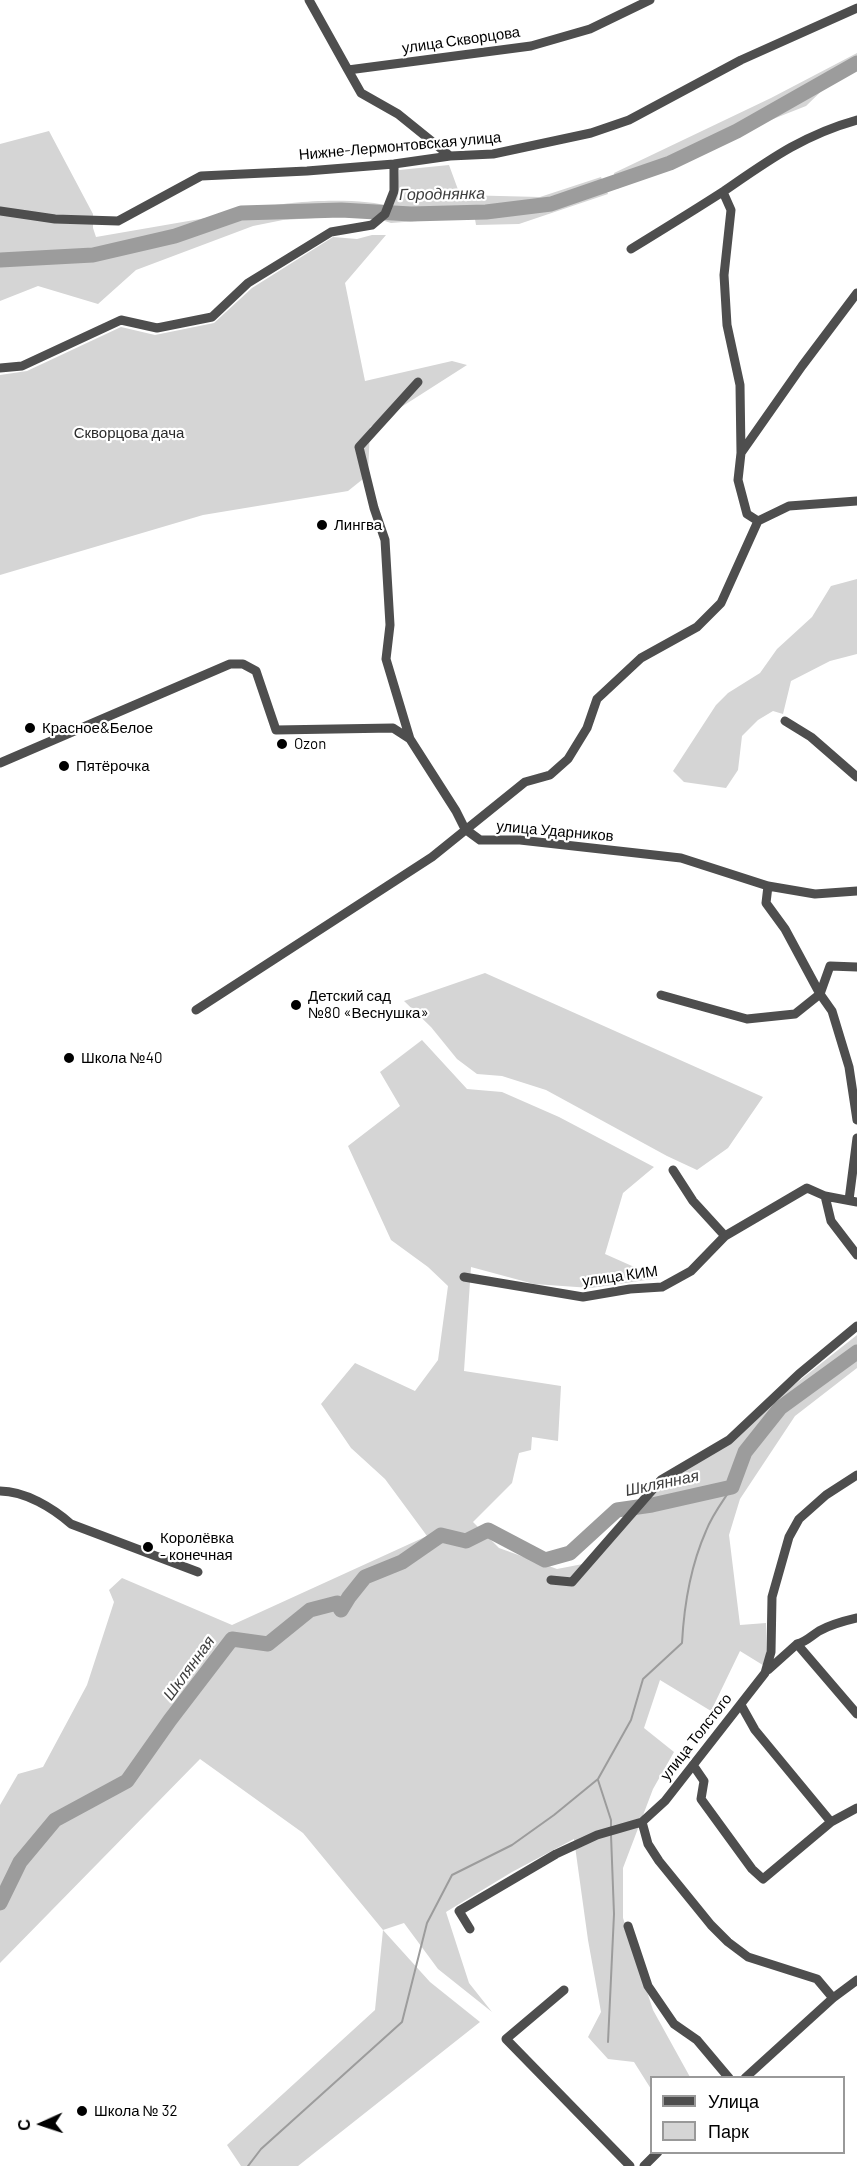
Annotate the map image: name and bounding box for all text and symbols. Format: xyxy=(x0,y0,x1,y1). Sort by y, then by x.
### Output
street label: улица Скворцова xyxy=(401,23,521,57)
street label: Нижне-Лермонтовская улица xyxy=(298,128,502,164)
water label: Городнянка xyxy=(399,184,485,204)
park label: Скворцова дача xyxy=(74,424,184,442)
place label: Лингва xyxy=(334,516,382,534)
marker: Лингва xyxy=(315,518,329,532)
place label: Красное&Белое xyxy=(42,719,153,737)
marker: Красное&Белое xyxy=(23,721,37,735)
place label: Ozon xyxy=(294,735,326,753)
marker: Ozon xyxy=(275,737,289,751)
place label: Пятёрочка xyxy=(76,757,150,775)
marker: Пятёрочка xyxy=(57,759,71,773)
street label: улица Ударников xyxy=(496,817,614,845)
place label: Детский сад №80 «Веснушка» xyxy=(308,987,428,1022)
marker: Детский сад №80 «Веснушка» xyxy=(289,998,303,1012)
place label: Школа №40 xyxy=(81,1049,162,1067)
marker: Школа №40 xyxy=(62,1051,76,1065)
street label: улица КИМ xyxy=(581,1262,659,1290)
water label: Шклянная xyxy=(623,1466,701,1500)
place label: Королёвка - конечная xyxy=(160,1529,234,1564)
marker: Королёвка - конечная xyxy=(141,1540,155,1554)
water label: Шклянная xyxy=(159,1632,219,1704)
street label: улица Толстого xyxy=(657,1690,735,1784)
legend xyxy=(650,2076,845,2154)
text: Улица xyxy=(708,2090,759,2112)
north arrow xyxy=(12,2094,72,2154)
place label: Школа № 32 xyxy=(94,2102,177,2120)
marker: Школа № 32 xyxy=(75,2104,89,2118)
text: С xyxy=(14,2119,33,2131)
text: Парк xyxy=(708,2120,749,2142)

